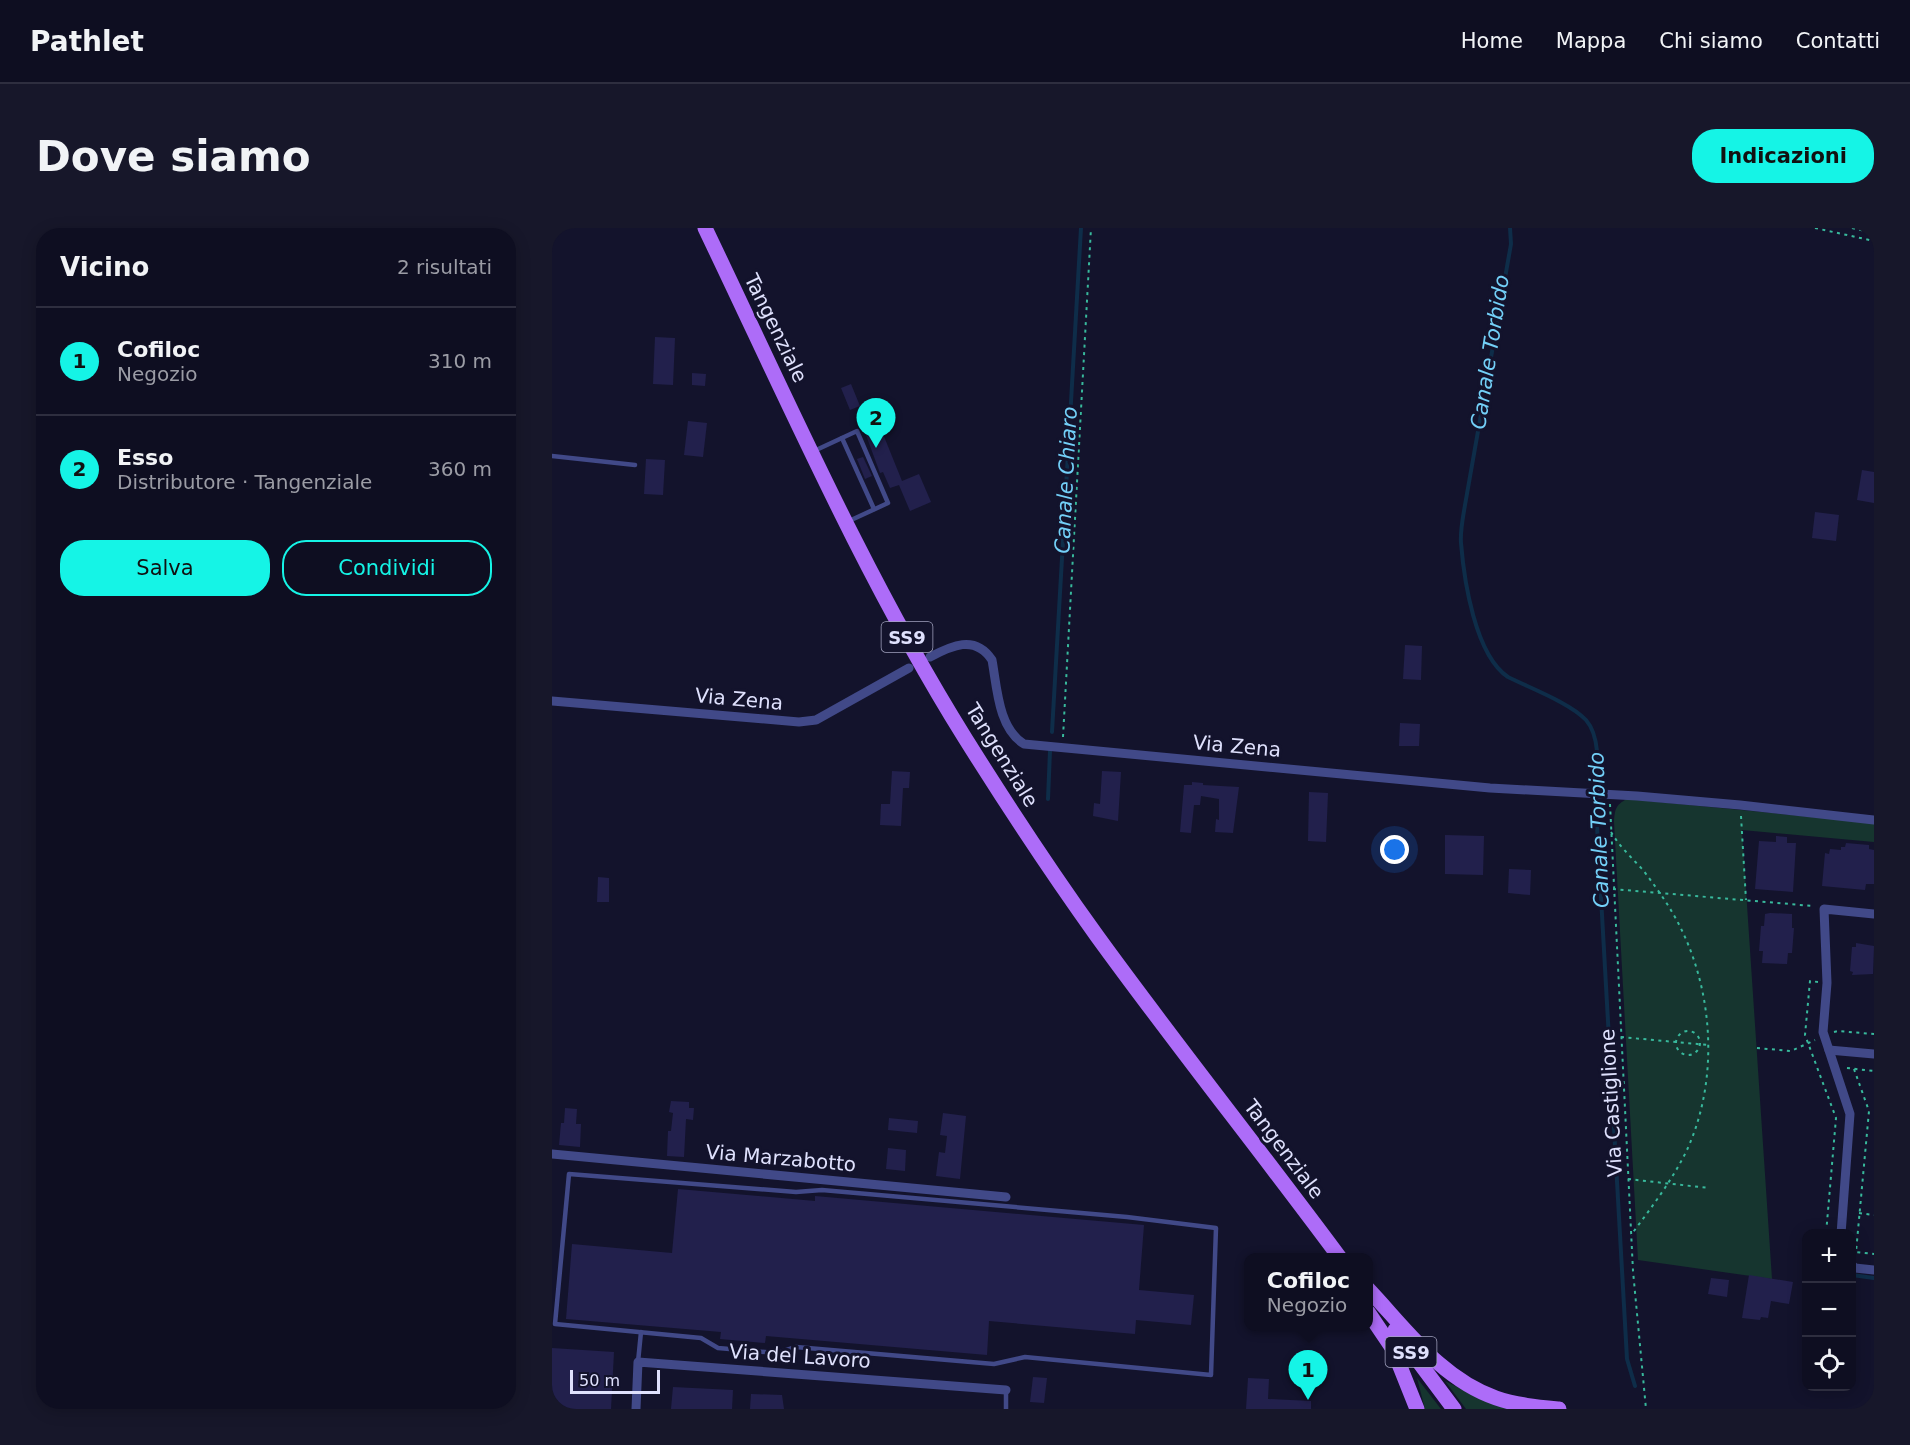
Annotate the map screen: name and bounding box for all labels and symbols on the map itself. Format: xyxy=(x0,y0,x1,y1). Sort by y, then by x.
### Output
street label: Tangenziale xyxy=(739,269,813,386)
water label: Canale Torbido xyxy=(1466,273,1514,431)
pin: 2 xyxy=(856,398,896,448)
water label: Canale Chiaro xyxy=(1050,406,1082,554)
road number: SS9 xyxy=(882,622,932,652)
street label: Via Zena xyxy=(694,683,784,715)
street label: Tangenziale xyxy=(960,698,1043,811)
street label: Via Zena xyxy=(1192,730,1282,762)
water label: Canale Torbido xyxy=(1584,752,1614,908)
your location xyxy=(1380,835,1409,864)
street label: Via Castiglione xyxy=(1595,1028,1627,1178)
street label: Tangenziale xyxy=(1238,1094,1329,1203)
street label: Via Marzabotto xyxy=(705,1139,857,1177)
road number: SS9 xyxy=(1386,1337,1436,1367)
street label: Via del Lavoro xyxy=(728,1339,872,1373)
pin: 1 xyxy=(1288,1350,1328,1400)
scale bar xyxy=(570,1367,660,1394)

